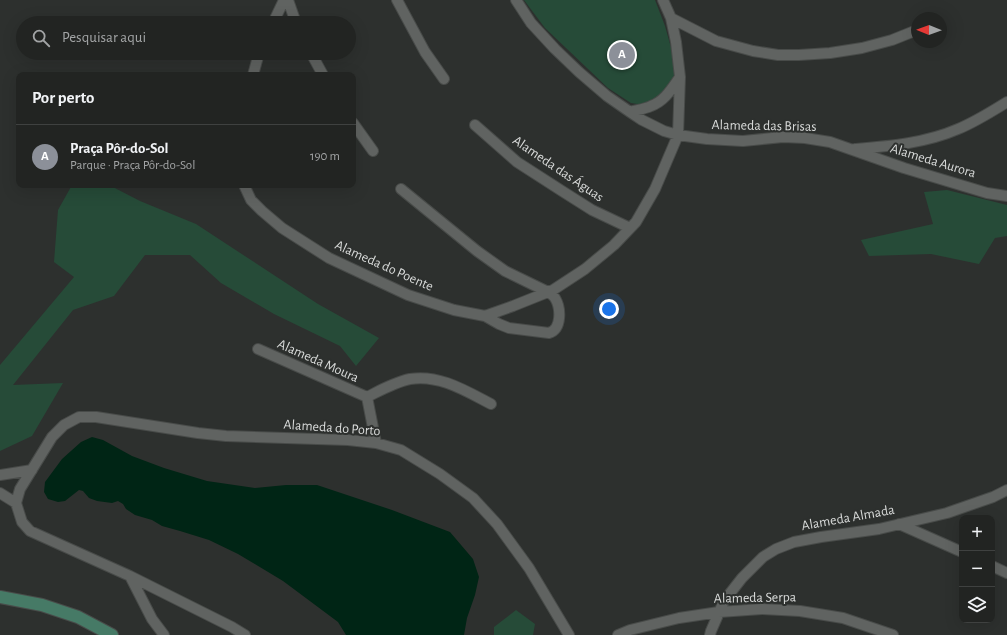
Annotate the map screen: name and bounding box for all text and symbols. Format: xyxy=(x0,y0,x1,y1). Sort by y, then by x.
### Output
north arrow xyxy=(911,12,947,48)
search box xyxy=(16,16,356,60)
icon: search xyxy=(30,27,52,49)
text: Pesquisar aqui xyxy=(62,30,146,45)
pin: A xyxy=(609,40,635,70)
text: Por perto xyxy=(32,89,95,106)
street label: Alameda das Brisas xyxy=(711,118,817,134)
street label: Alameda das Águas xyxy=(510,131,608,205)
text: Praça Pôr-do-Sol xyxy=(70,141,169,156)
street label: Alameda Aurora xyxy=(889,141,978,181)
text: A xyxy=(41,150,49,163)
text: 190 m xyxy=(310,150,340,163)
text: Parque · Praça Pôr-do-Sol xyxy=(70,159,195,172)
street label: Alameda do Poente xyxy=(333,238,435,294)
your location xyxy=(599,299,619,319)
street label: Alameda Moura xyxy=(275,337,361,385)
street label: Alameda do Porto xyxy=(283,418,381,438)
street label: Alameda Almada xyxy=(800,503,896,533)
map controls xyxy=(959,515,995,623)
button: + xyxy=(959,515,995,551)
button: − xyxy=(959,551,995,587)
button: layers xyxy=(959,587,995,623)
street label: Alameda Serpa xyxy=(714,590,797,606)

